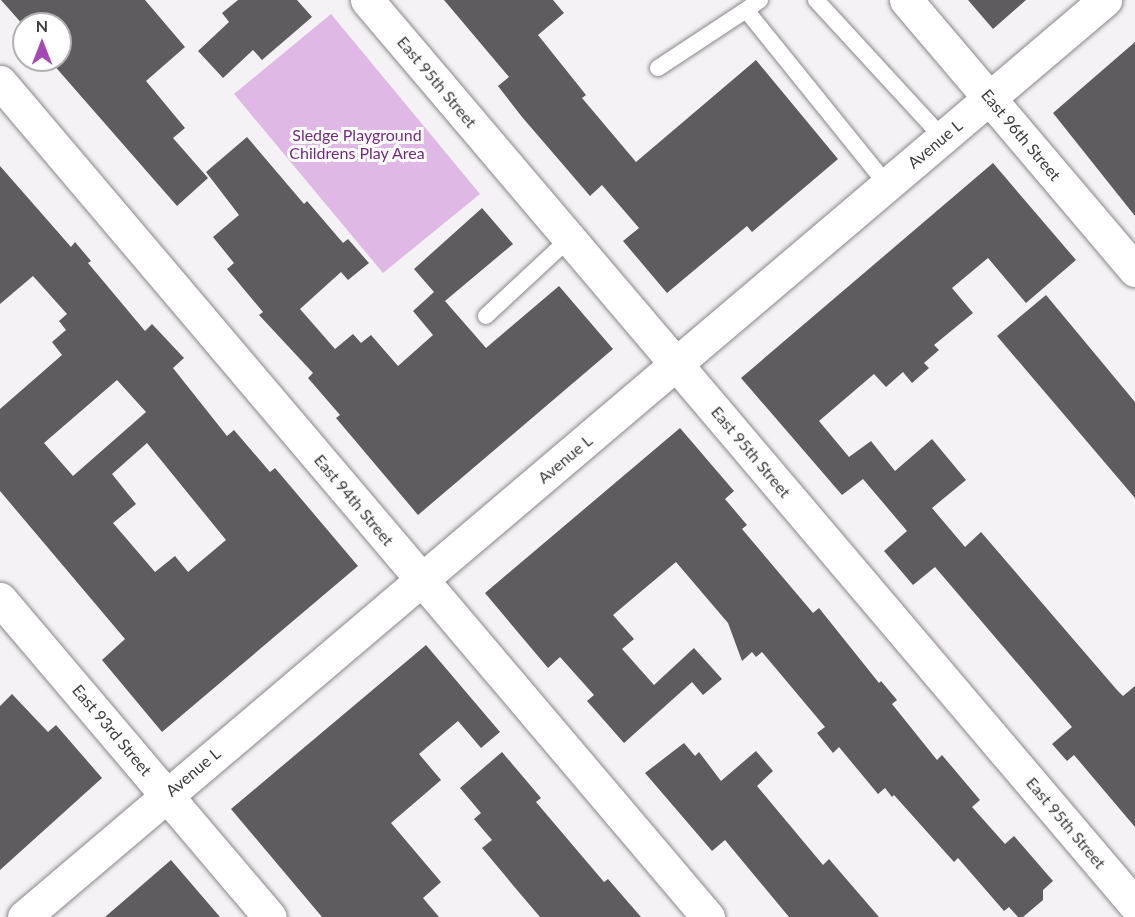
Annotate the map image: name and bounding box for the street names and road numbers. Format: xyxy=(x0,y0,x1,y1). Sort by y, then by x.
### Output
street label: East 95th Street xyxy=(393,32,481,132)
street label: East 96th Street xyxy=(977,85,1065,185)
street label: Avenue L xyxy=(904,116,966,172)
street label: East 95th Street xyxy=(707,402,795,502)
street label: Avenue L xyxy=(534,431,596,487)
street label: East 94th Street xyxy=(310,450,398,550)
street label: East 93rd Street xyxy=(68,681,156,779)
street label: Avenue L xyxy=(162,744,224,800)
street label: East 95th Street xyxy=(1022,773,1110,873)

